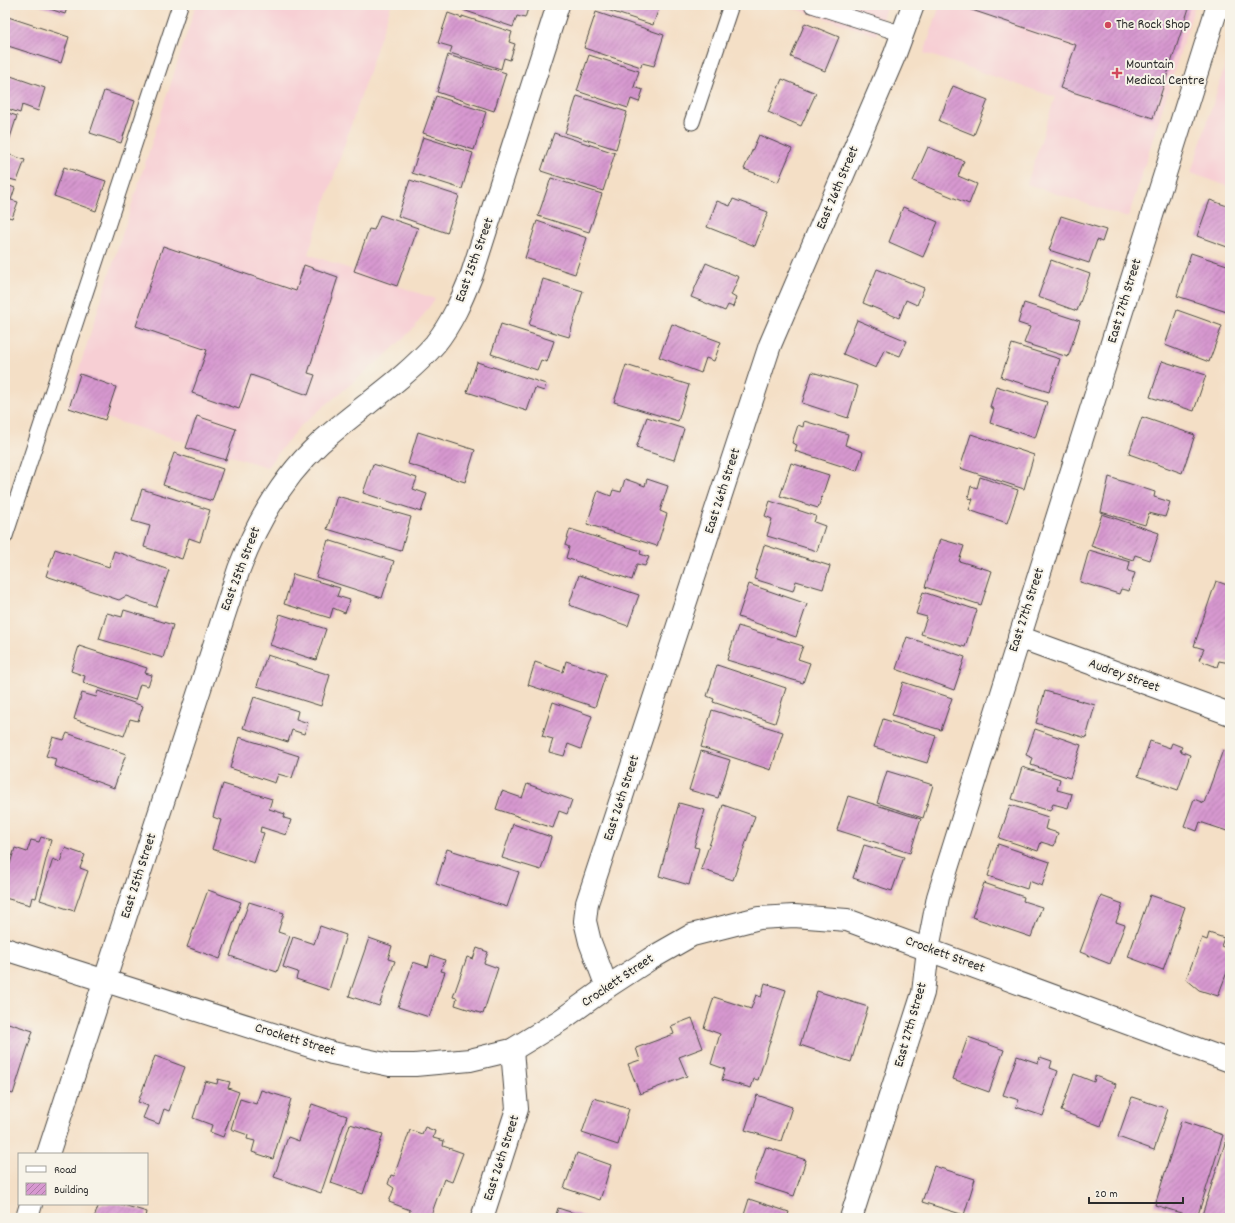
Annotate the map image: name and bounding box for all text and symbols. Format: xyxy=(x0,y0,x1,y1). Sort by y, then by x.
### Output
place label: The Rock Shop xyxy=(1116,15,1190,35)
marker: The Rock Shop xyxy=(1103,20,1113,30)
place label: Mountain Medical Centre xyxy=(1126,55,1204,91)
marker: Mountain Medical Centre xyxy=(1111,67,1123,79)
street label: East 26th Street xyxy=(811,143,865,233)
street label: East 25th Street xyxy=(450,215,500,305)
street label: East 27th Street xyxy=(1103,256,1147,346)
street label: East 26th Street xyxy=(700,446,746,536)
street label: East 25th Street xyxy=(216,524,266,614)
street label: East 27th Street xyxy=(1004,565,1050,655)
street label: Audrey Street xyxy=(1086,654,1162,698)
street label: East 26th Street xyxy=(599,753,645,843)
street label: East 25th Street xyxy=(116,831,162,921)
street label: Crockett Street xyxy=(902,931,988,979)
street label: Crockett Street xyxy=(578,949,658,1013)
street label: East 27th Street xyxy=(889,980,933,1070)
street label: Crockett Street xyxy=(252,1018,338,1062)
street label: East 26th Street xyxy=(479,1113,525,1203)
legend xyxy=(18,1153,148,1205)
text: Road xyxy=(54,1162,76,1179)
scale bar xyxy=(1089,1179,1183,1205)
text: Building xyxy=(54,1182,89,1199)
text: 20 m xyxy=(1095,1186,1118,1203)

